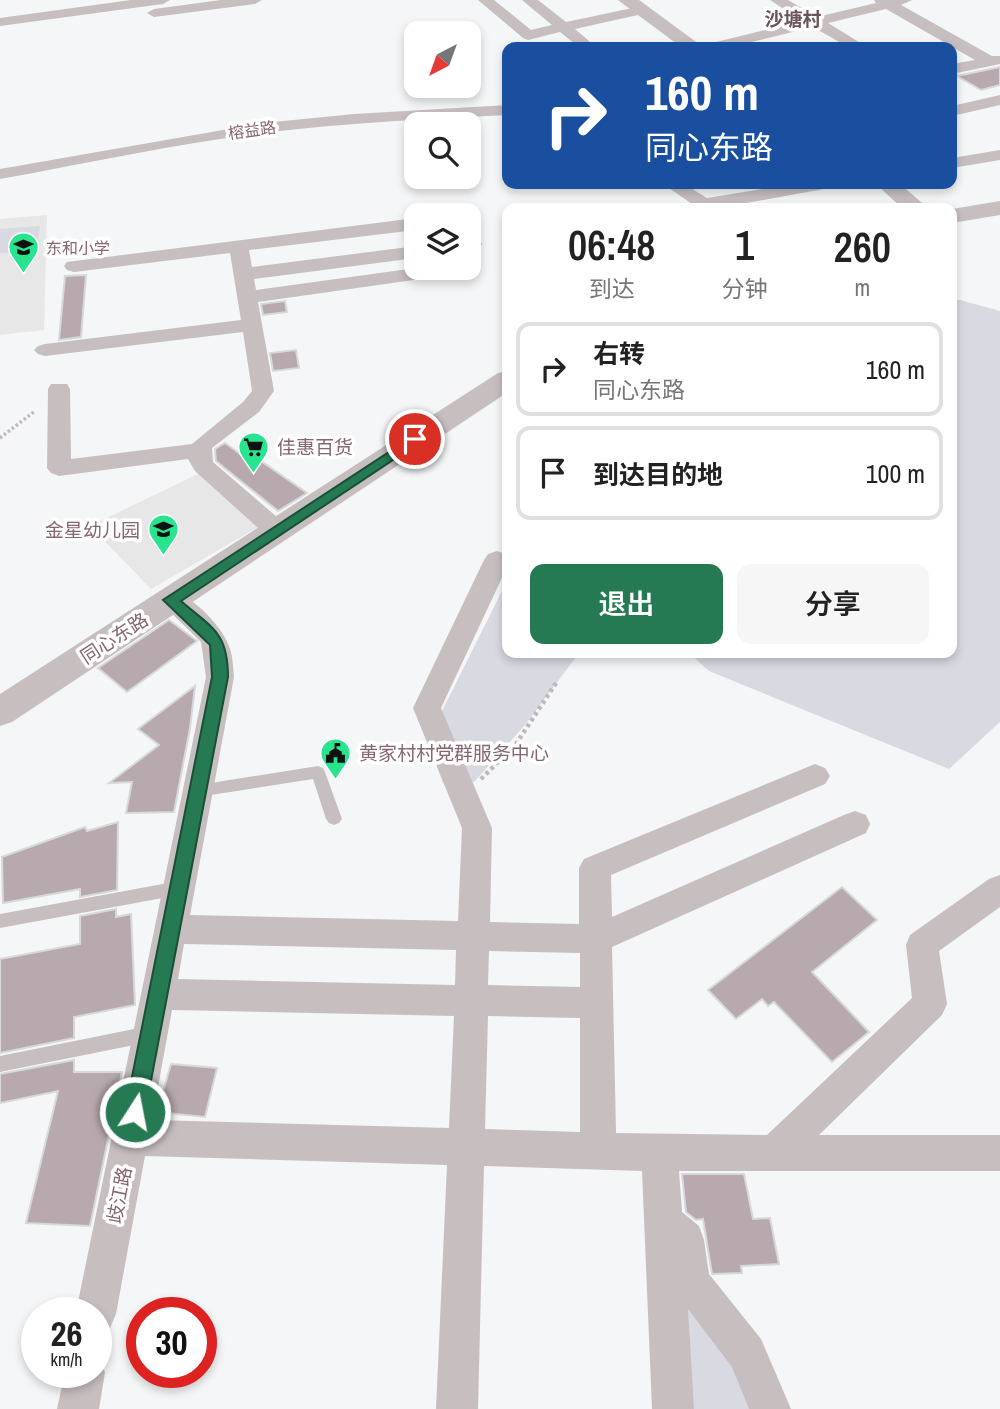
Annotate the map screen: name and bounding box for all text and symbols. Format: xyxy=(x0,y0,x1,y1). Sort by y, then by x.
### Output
district label: 沙塘村 xyxy=(764,6,822,32)
north arrow xyxy=(404,21,481,98)
map controls xyxy=(404,21,481,280)
text: 160 m xyxy=(645,59,759,125)
icon: right xyxy=(530,70,621,161)
button: search xyxy=(404,112,481,189)
street label: 榕益路 xyxy=(227,116,277,144)
text: 同心东路 xyxy=(645,126,773,169)
button: layers xyxy=(404,203,481,280)
text: 06:48 xyxy=(568,217,655,273)
text: 1 xyxy=(735,217,754,273)
text: 260 xyxy=(834,219,891,275)
school or university icon: 东和小学 xyxy=(6,231,40,275)
place label: 东和小学 xyxy=(46,237,110,259)
text: m xyxy=(854,272,870,303)
text: 到达 xyxy=(589,273,635,304)
text: 分钟 xyxy=(721,273,767,304)
text: 右转 xyxy=(593,336,645,371)
icon: right xyxy=(534,350,572,388)
text: 160 m xyxy=(866,352,925,387)
text: 同心东路 xyxy=(593,374,685,405)
pin xyxy=(385,409,445,469)
icon: arrive xyxy=(396,420,434,458)
supermarket icon: 佳惠百货 xyxy=(237,430,271,474)
place label: 佳惠百货 xyxy=(277,434,353,460)
icon: arrive xyxy=(534,454,572,492)
text: 100 m xyxy=(866,456,925,491)
text: 到达目的地 xyxy=(593,457,723,492)
school or university icon: 金星幼儿园 xyxy=(146,513,180,557)
place label: 金星幼儿园 xyxy=(45,517,140,543)
button: 退出 xyxy=(530,564,723,644)
button: 分享 xyxy=(737,564,929,644)
street label: 同心东路 xyxy=(75,606,153,670)
public building icon: 黄家村村党群服务中心 xyxy=(319,736,353,780)
place label: 黄家村村党群服务中心 xyxy=(359,740,549,766)
position arrow xyxy=(98,1075,172,1149)
street label: 歧江路 xyxy=(101,1165,137,1225)
speed limit sign: 30 xyxy=(126,1297,217,1388)
text: 26 xyxy=(51,1310,82,1357)
text: km/h xyxy=(51,1347,83,1372)

